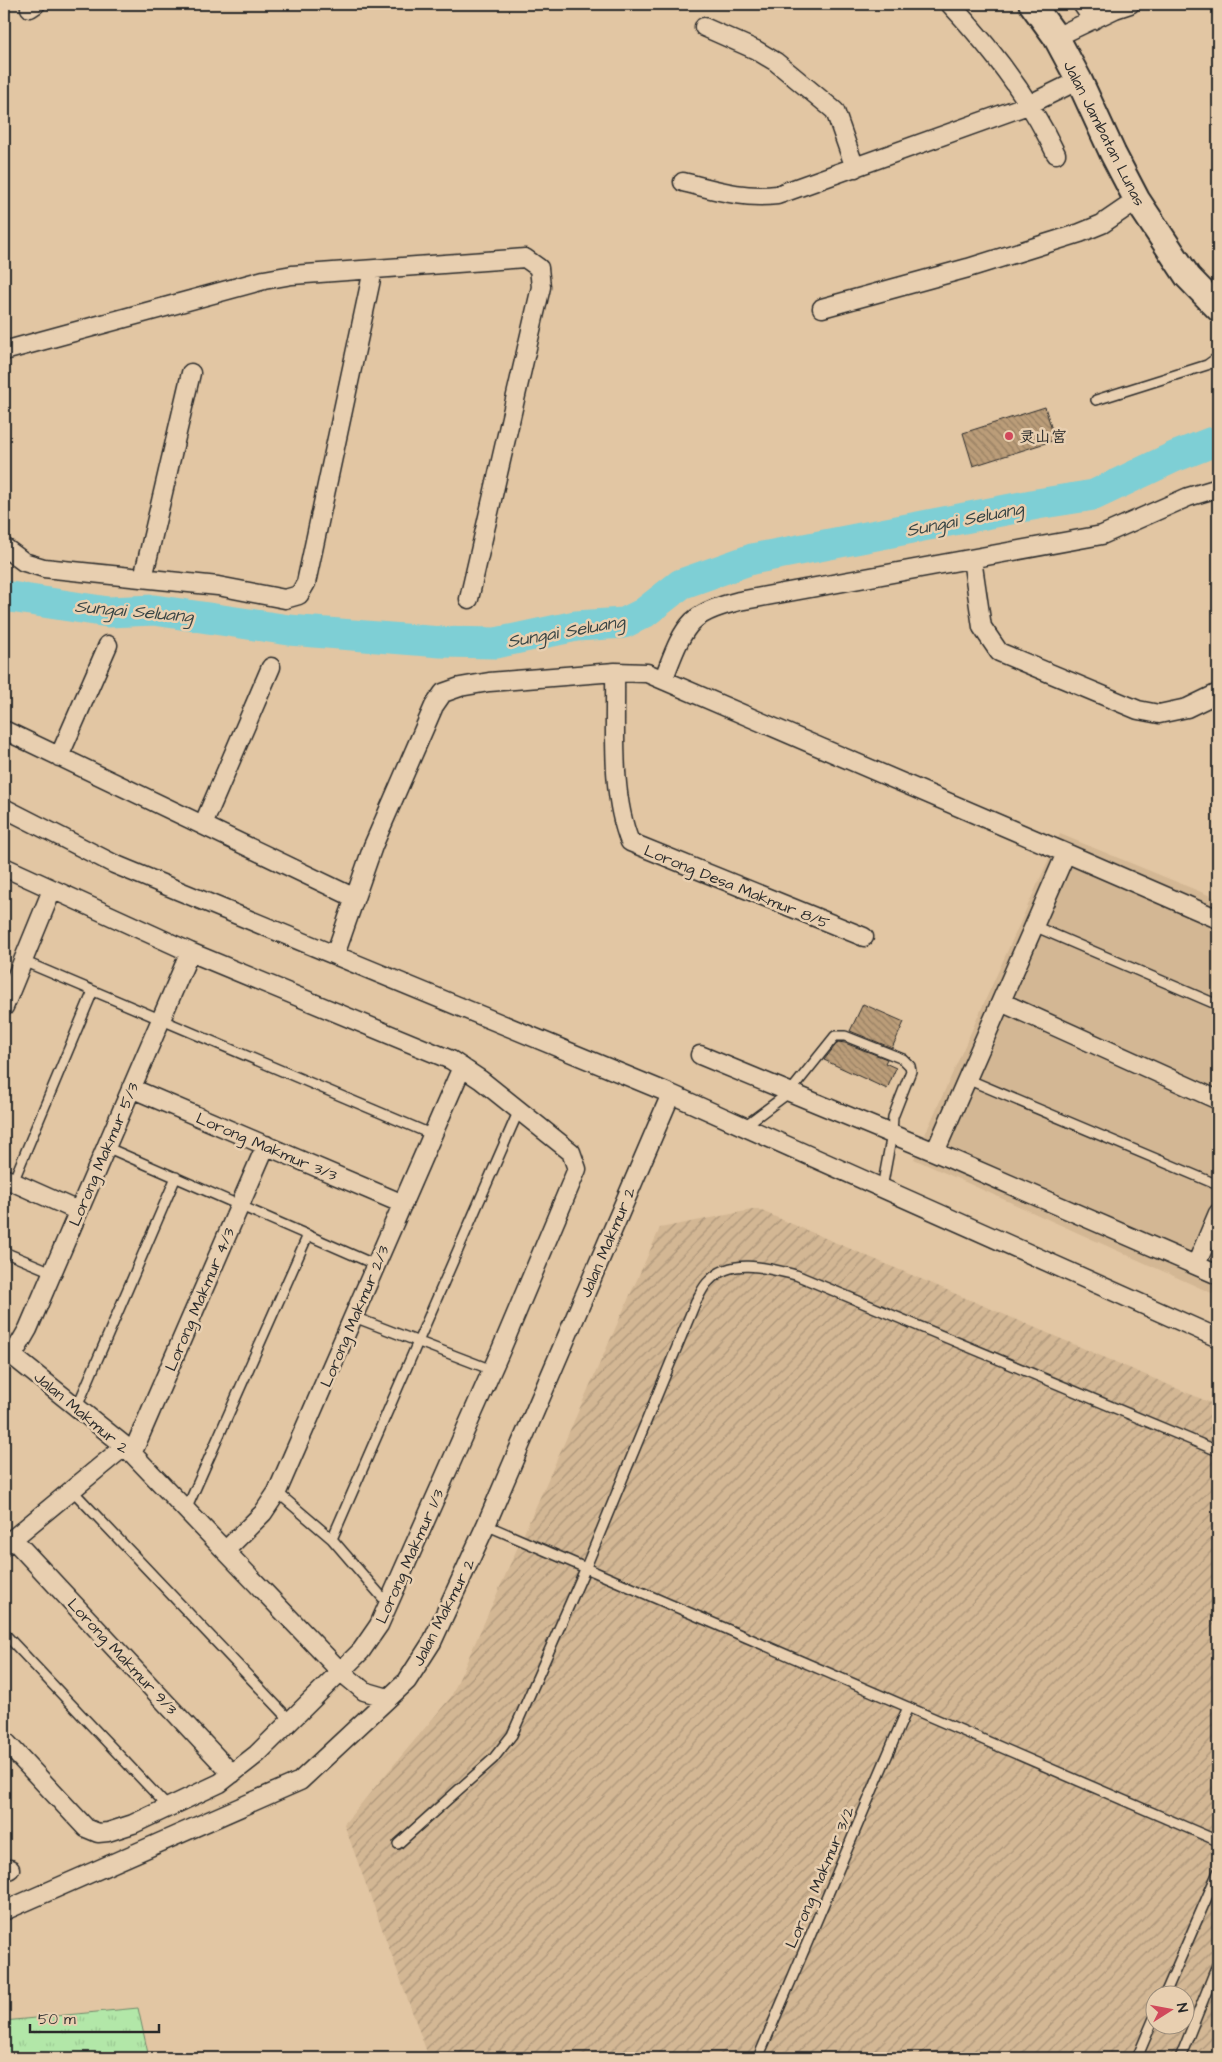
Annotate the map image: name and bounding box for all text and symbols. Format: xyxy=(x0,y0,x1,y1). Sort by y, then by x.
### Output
street label: Jalan Jambatan Lunas xyxy=(1058,57,1150,210)
place label: 灵山宫 xyxy=(1019,426,1067,448)
marker: 灵山宫 xyxy=(1003,430,1015,442)
water label: Sungai Seluang xyxy=(904,496,1028,544)
water label: Sungai Seluang xyxy=(74,594,196,630)
water label: Sungai Seluang xyxy=(505,609,629,655)
street label: Lorong Desa Makmur 8/5 xyxy=(640,840,833,935)
street label: Lorong Makmur 5/3 xyxy=(64,1079,145,1230)
street label: Lorong Makmur 3/3 xyxy=(192,1107,340,1187)
street label: Jalan Makmur 2 xyxy=(575,1184,641,1301)
street label: Lorong Makmur 4/3 xyxy=(160,1224,241,1375)
street label: Lorong Makmur 2/3 xyxy=(315,1242,396,1391)
street label: Jalan Makmur 2 xyxy=(29,1366,134,1459)
street label: Lorong Makmur 1/3 xyxy=(370,1486,450,1628)
street label: Jalan Makmur 2 xyxy=(407,1555,480,1670)
street label: Lorong Makmur 9/3 xyxy=(62,1594,182,1720)
street label: Lorong Makmur 3/2 xyxy=(780,1803,861,1952)
north arrow xyxy=(1144,1984,1194,2034)
text: N xyxy=(1171,2001,1192,2014)
scale bar xyxy=(30,2002,159,2034)
text: 50 m xyxy=(38,2009,76,2030)

